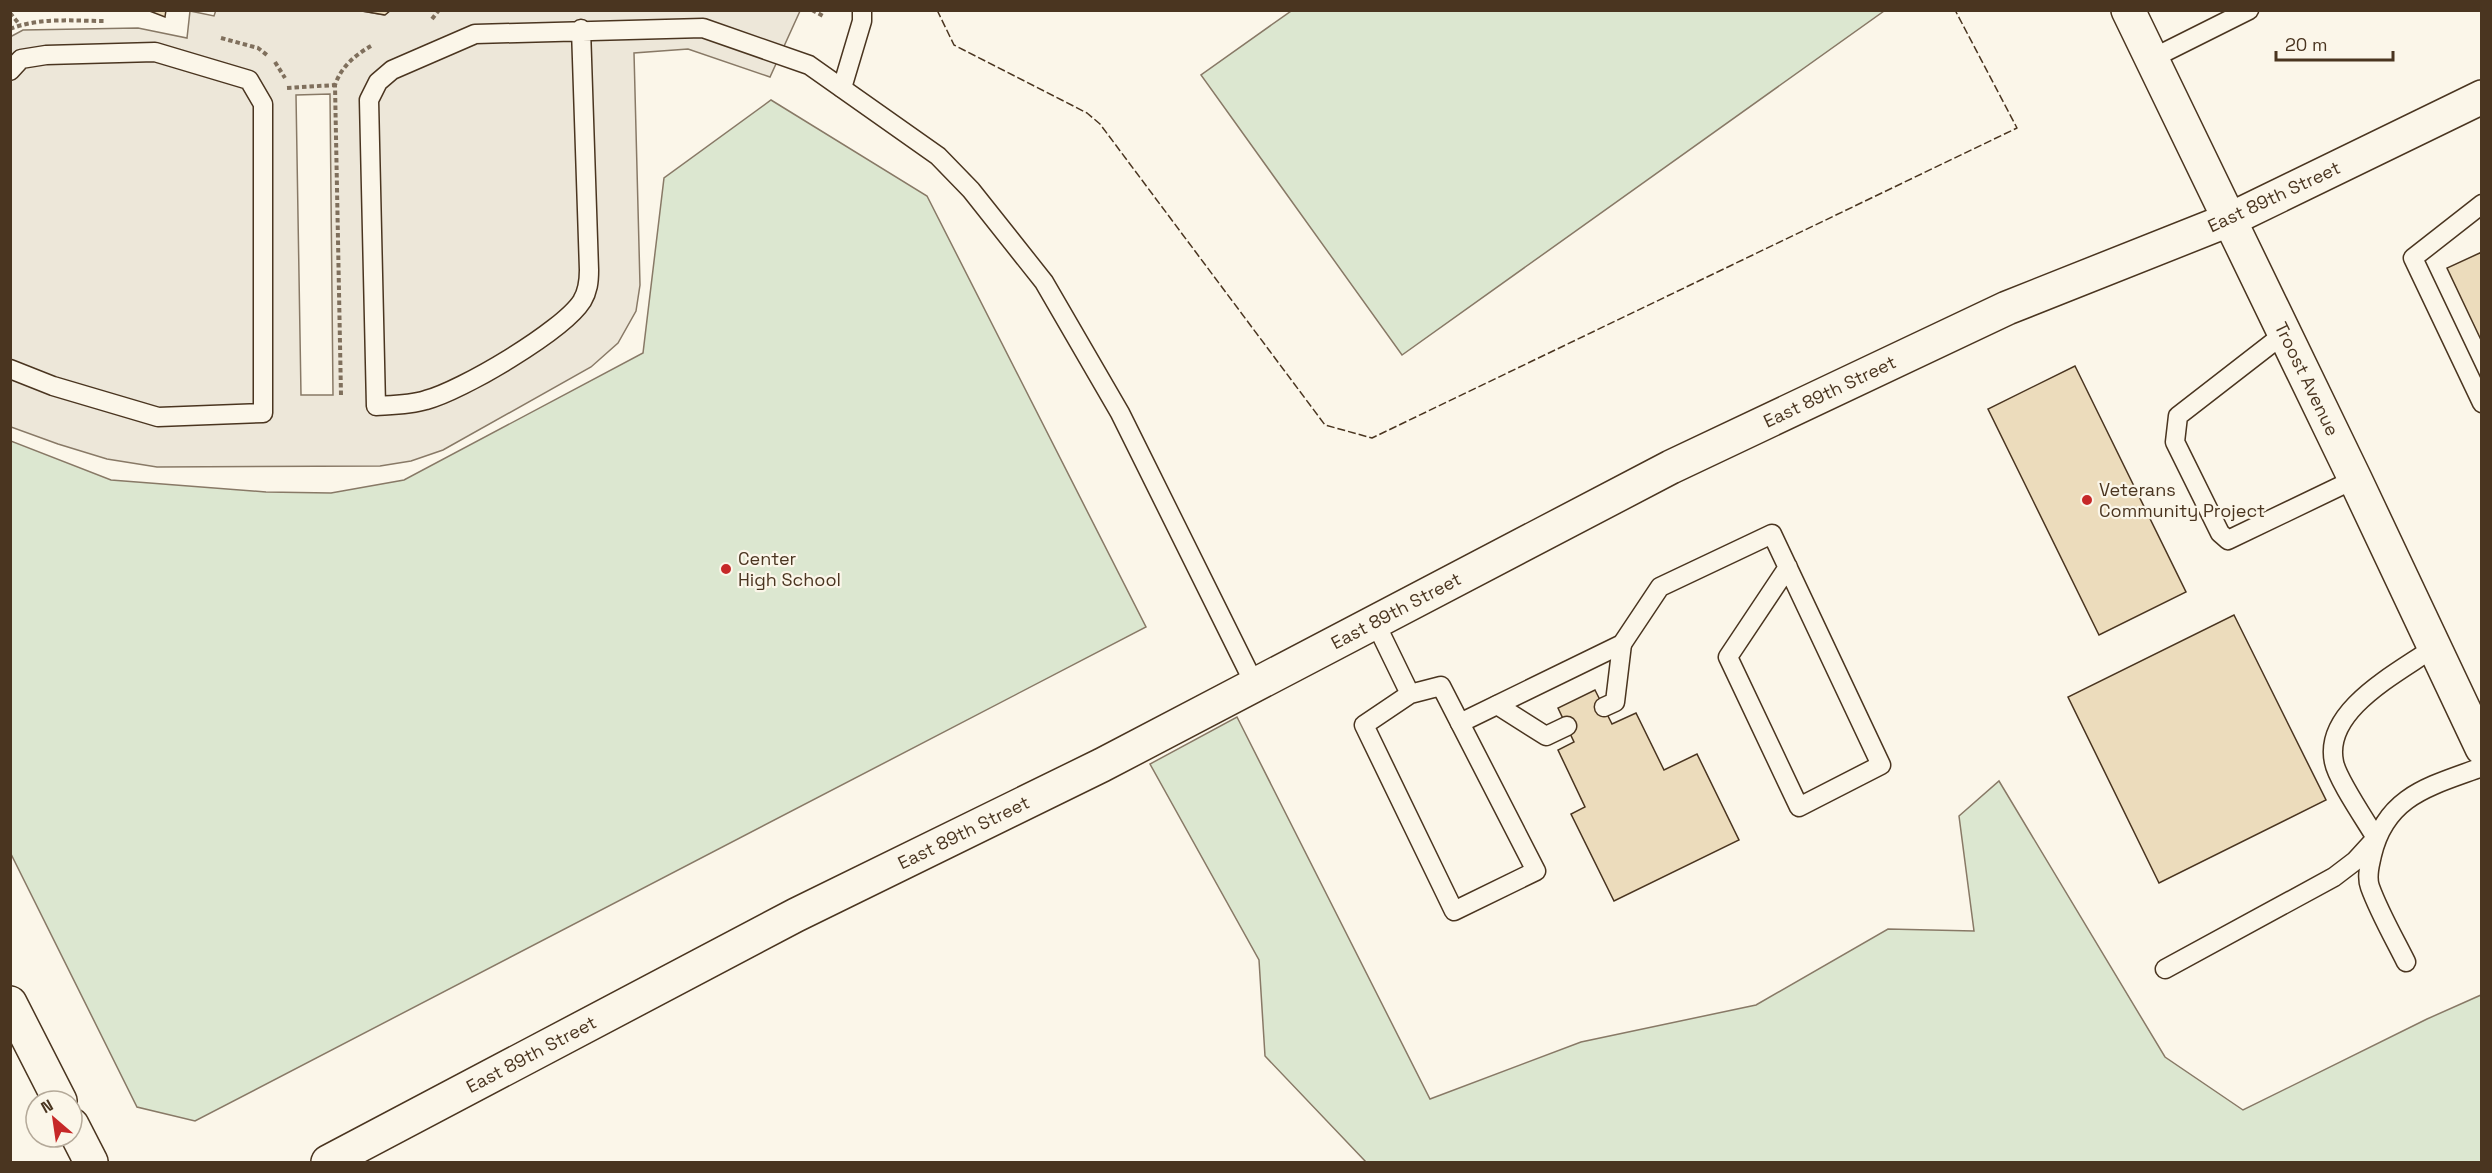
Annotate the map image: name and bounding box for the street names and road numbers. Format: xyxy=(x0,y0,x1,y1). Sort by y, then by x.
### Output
street label: East 89th Street xyxy=(2204,156,2344,237)
street label: Troost Avenue xyxy=(2270,318,2344,439)
street label: East 89th Street xyxy=(1760,350,1900,433)
street label: East 89th Street xyxy=(1327,567,1465,654)
street label: East 89th Street xyxy=(894,790,1033,874)
street label: East 89th Street xyxy=(462,1010,600,1098)

